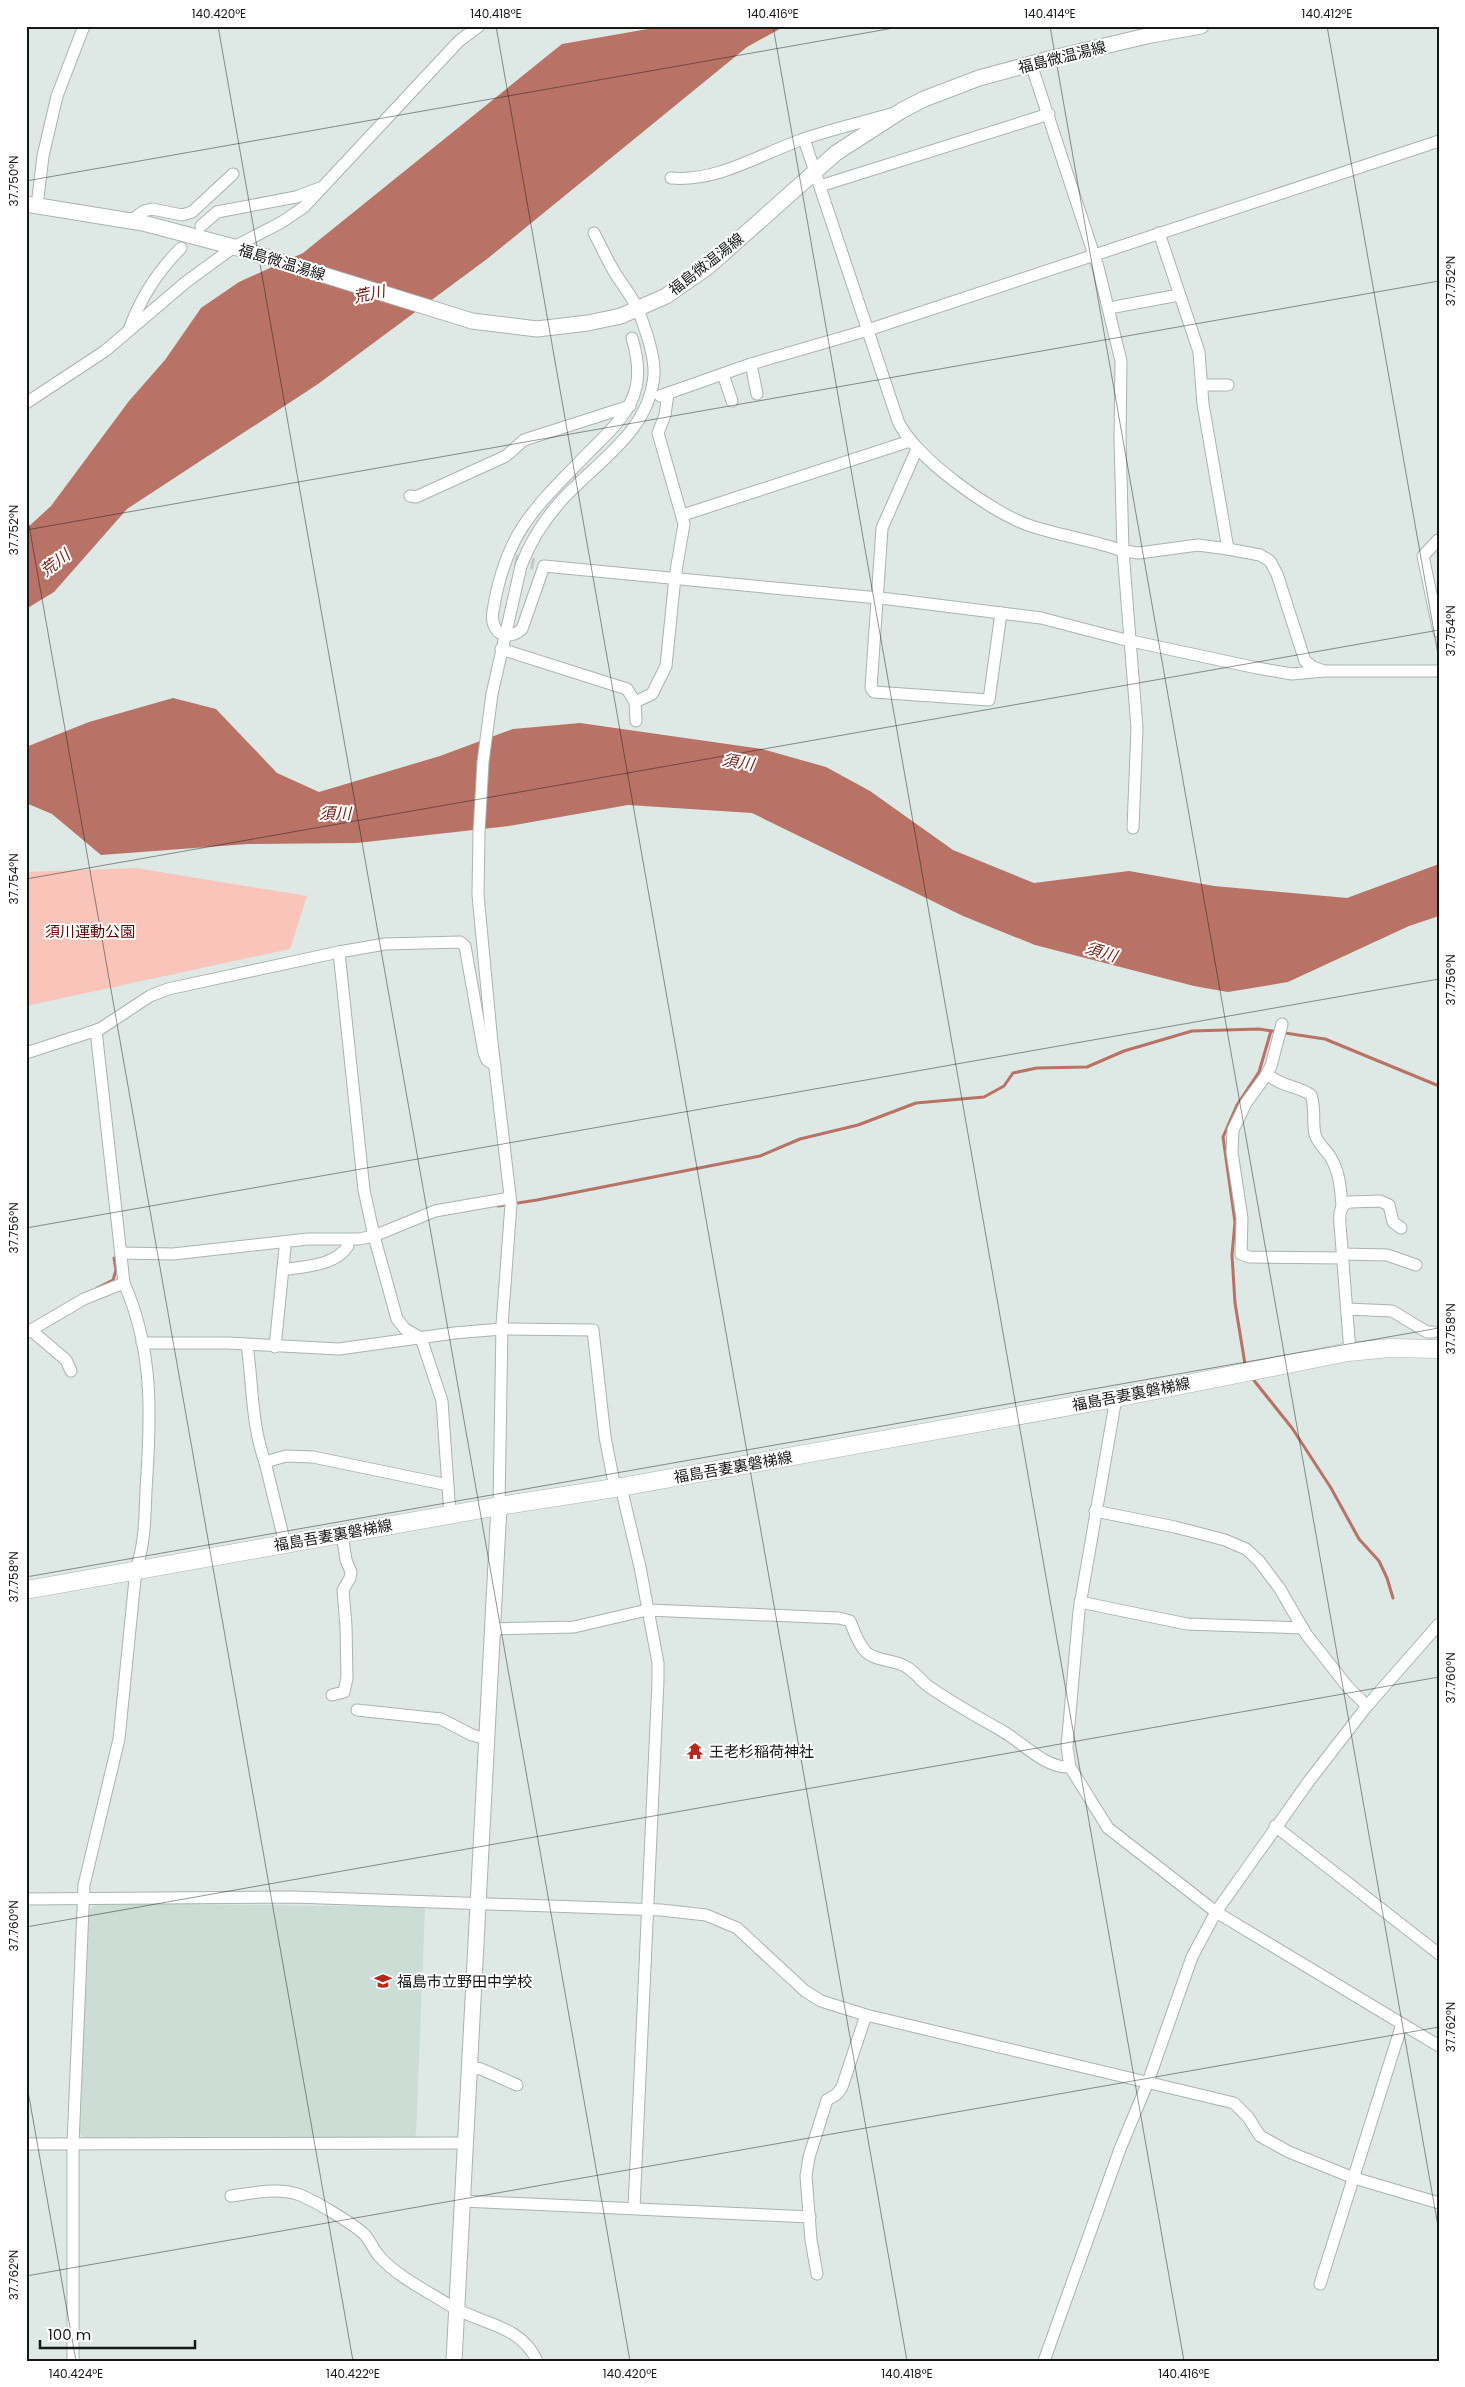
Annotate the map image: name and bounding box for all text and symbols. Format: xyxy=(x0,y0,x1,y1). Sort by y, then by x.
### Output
text: 140.420°E xyxy=(192,5,246,22)
text: 140.418°E xyxy=(470,5,522,22)
text: 140.416°E xyxy=(747,5,799,22)
text: 140.414°E xyxy=(1024,5,1076,22)
text: 140.412°E xyxy=(1302,5,1352,22)
street label: 福島微温湯線 xyxy=(1016,36,1108,78)
text: 37.750°N xyxy=(5,155,22,207)
street label: 福島微温湯線 xyxy=(664,228,748,300)
street label: 福島微温湯線 xyxy=(236,239,328,285)
text: 37.752°N xyxy=(1442,256,1459,306)
water label: 荒川 xyxy=(351,279,389,309)
text: 37.752°N xyxy=(5,505,22,555)
water label: 荒川 xyxy=(35,543,76,582)
text: 37.754°N xyxy=(1442,605,1459,657)
water label: 須川 xyxy=(720,748,758,776)
water label: 須川 xyxy=(319,802,353,825)
text: 37.754°N xyxy=(5,853,22,905)
park label: 須川運動公園 xyxy=(45,921,135,942)
water label: 須川 xyxy=(1082,936,1122,968)
text: 37.756°N xyxy=(1442,954,1459,1006)
text: 37.756°N xyxy=(5,1202,22,1254)
text: 37.758°N xyxy=(1442,1303,1459,1355)
street label: 福島吾妻裏磐梯線 xyxy=(1070,1372,1192,1416)
street label: 福島吾妻裏磐梯線 xyxy=(672,1446,794,1488)
street label: 福島吾妻裏磐梯線 xyxy=(272,1514,394,1556)
text: 37.758°N xyxy=(5,1551,22,1603)
text: 37.760°N xyxy=(1442,1652,1459,1704)
temple icon: 王老杉稲荷神社 xyxy=(685,1741,705,1761)
place label: 王老杉稲荷神社 xyxy=(709,1741,814,1762)
text: 37.760°N xyxy=(5,1900,22,1952)
school or university icon: 福島市立野田中学校 xyxy=(373,1971,393,1991)
place label: 福島市立野田中学校 xyxy=(397,1971,532,1992)
text: 37.762°N xyxy=(1442,2002,1459,2052)
text: 37.762°N xyxy=(5,2250,22,2300)
scale bar xyxy=(40,2317,195,2349)
text: 100 m xyxy=(48,2324,91,2345)
text: 140.424°E xyxy=(49,2365,103,2382)
text: 140.422°E xyxy=(326,2365,380,2382)
text: 140.420°E xyxy=(603,2365,657,2382)
text: 140.418°E xyxy=(881,2365,933,2382)
text: 140.416°E xyxy=(1158,2365,1210,2382)

